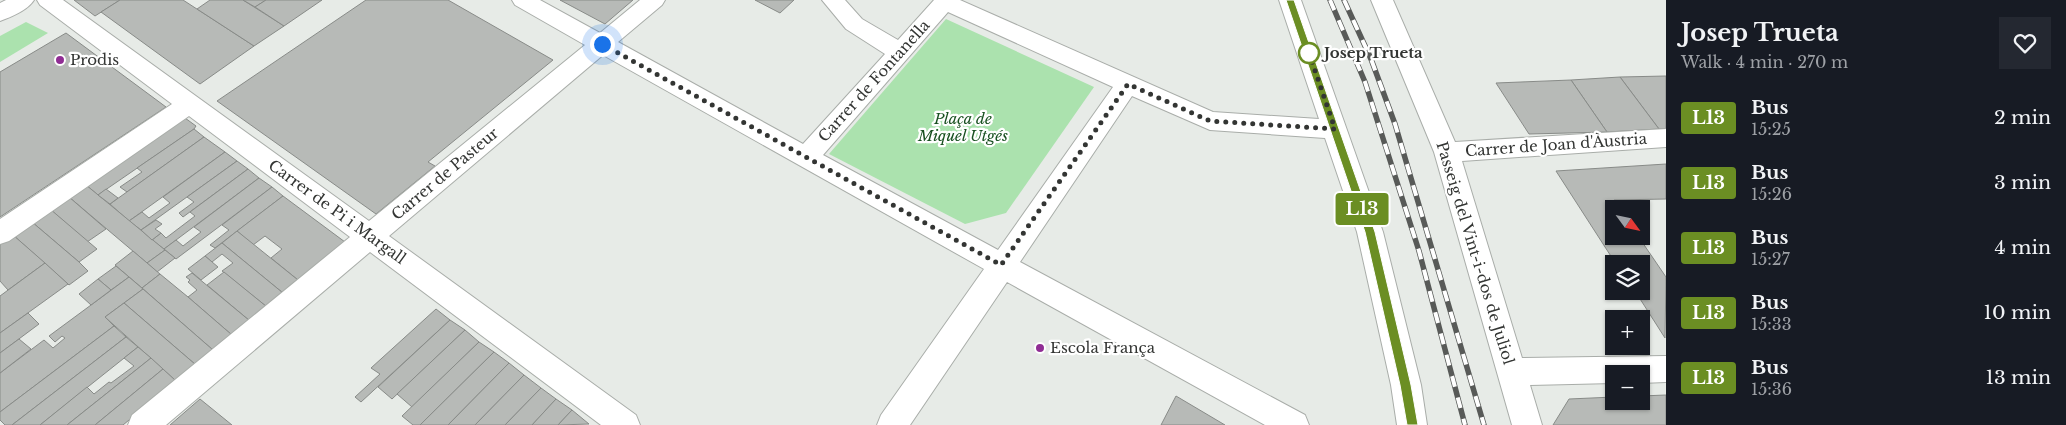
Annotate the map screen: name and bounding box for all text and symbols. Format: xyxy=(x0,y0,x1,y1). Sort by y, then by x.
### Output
street label: Carrer de Fontanella xyxy=(814,15,934,146)
button: heart xyxy=(1999,17,2051,69)
text: Josep Trueta xyxy=(1681,18,1839,47)
your location xyxy=(590,32,615,57)
marker: Josep Trueta xyxy=(1298,42,1320,64)
place label: Josep Trueta xyxy=(1321,43,1423,62)
place label: Prodis xyxy=(70,50,119,69)
text: Walk · 4 min · 270 m xyxy=(1681,52,1848,72)
marker: Prodis xyxy=(54,54,66,66)
text: Bus xyxy=(1751,96,1788,119)
text: 2 min xyxy=(1994,106,2051,129)
text: L13 xyxy=(1692,107,1725,129)
park label: Plaça de Miquel Utgés xyxy=(917,109,1008,145)
text: 15:25 xyxy=(1751,119,1791,139)
street label: Carrer de Pasteur xyxy=(387,123,503,224)
street label: Carrer de Joan d'Àustria xyxy=(1464,129,1648,160)
street label: Passeig del Vint-i-dos de Juliol xyxy=(1432,139,1519,367)
street label: Carrer de Pi i Margall xyxy=(265,155,410,268)
text: Bus xyxy=(1751,161,1788,184)
text: 3 min xyxy=(1994,171,2051,194)
text: L13 xyxy=(1692,172,1725,194)
text: 15:26 xyxy=(1751,184,1792,204)
line badge: L13 xyxy=(1333,193,1391,225)
text: L13 xyxy=(1346,198,1378,220)
north arrow xyxy=(1605,200,1650,245)
map controls xyxy=(1605,200,1650,410)
text: Bus xyxy=(1751,226,1788,249)
text: 4 min xyxy=(1994,236,2051,259)
text: L13 xyxy=(1692,237,1725,259)
text: 15:27 xyxy=(1751,249,1790,269)
button: layers xyxy=(1605,255,1650,300)
text: Bus xyxy=(1751,291,1788,314)
text: 10 min xyxy=(1984,301,2051,324)
text: L13 xyxy=(1692,302,1725,324)
button: + xyxy=(1605,310,1650,355)
text: 15:33 xyxy=(1751,314,1792,334)
place label: Escola França xyxy=(1050,338,1156,357)
marker: Escola França xyxy=(1034,342,1046,354)
text: Bus xyxy=(1751,356,1788,379)
button: − xyxy=(1605,365,1650,410)
text: 13 min xyxy=(1985,366,2051,389)
text: L13 xyxy=(1692,367,1725,389)
text: 15:36 xyxy=(1751,379,1792,399)

